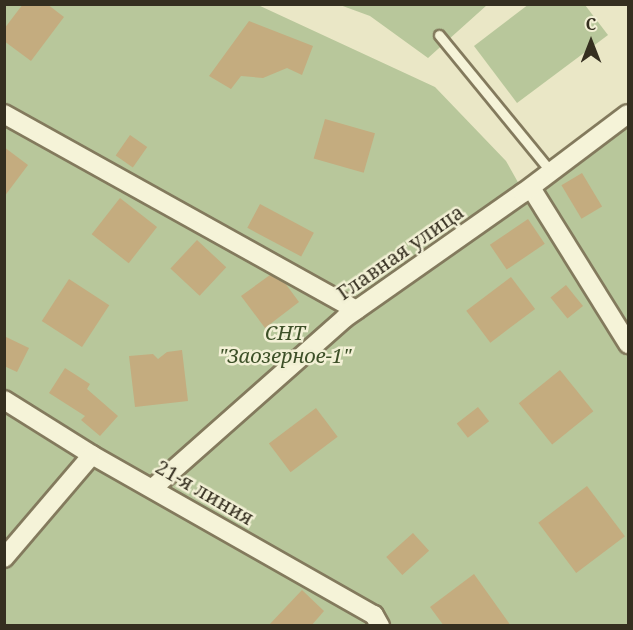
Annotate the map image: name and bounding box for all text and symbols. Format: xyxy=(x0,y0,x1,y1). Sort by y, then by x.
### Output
north arrow xyxy=(561,12,621,72)
text: С xyxy=(586,13,596,35)
street label: Главная улица xyxy=(332,199,468,305)
park label: СНТ "Заозерное-1" xyxy=(219,320,351,367)
street label: 21-я линия xyxy=(152,454,258,530)

